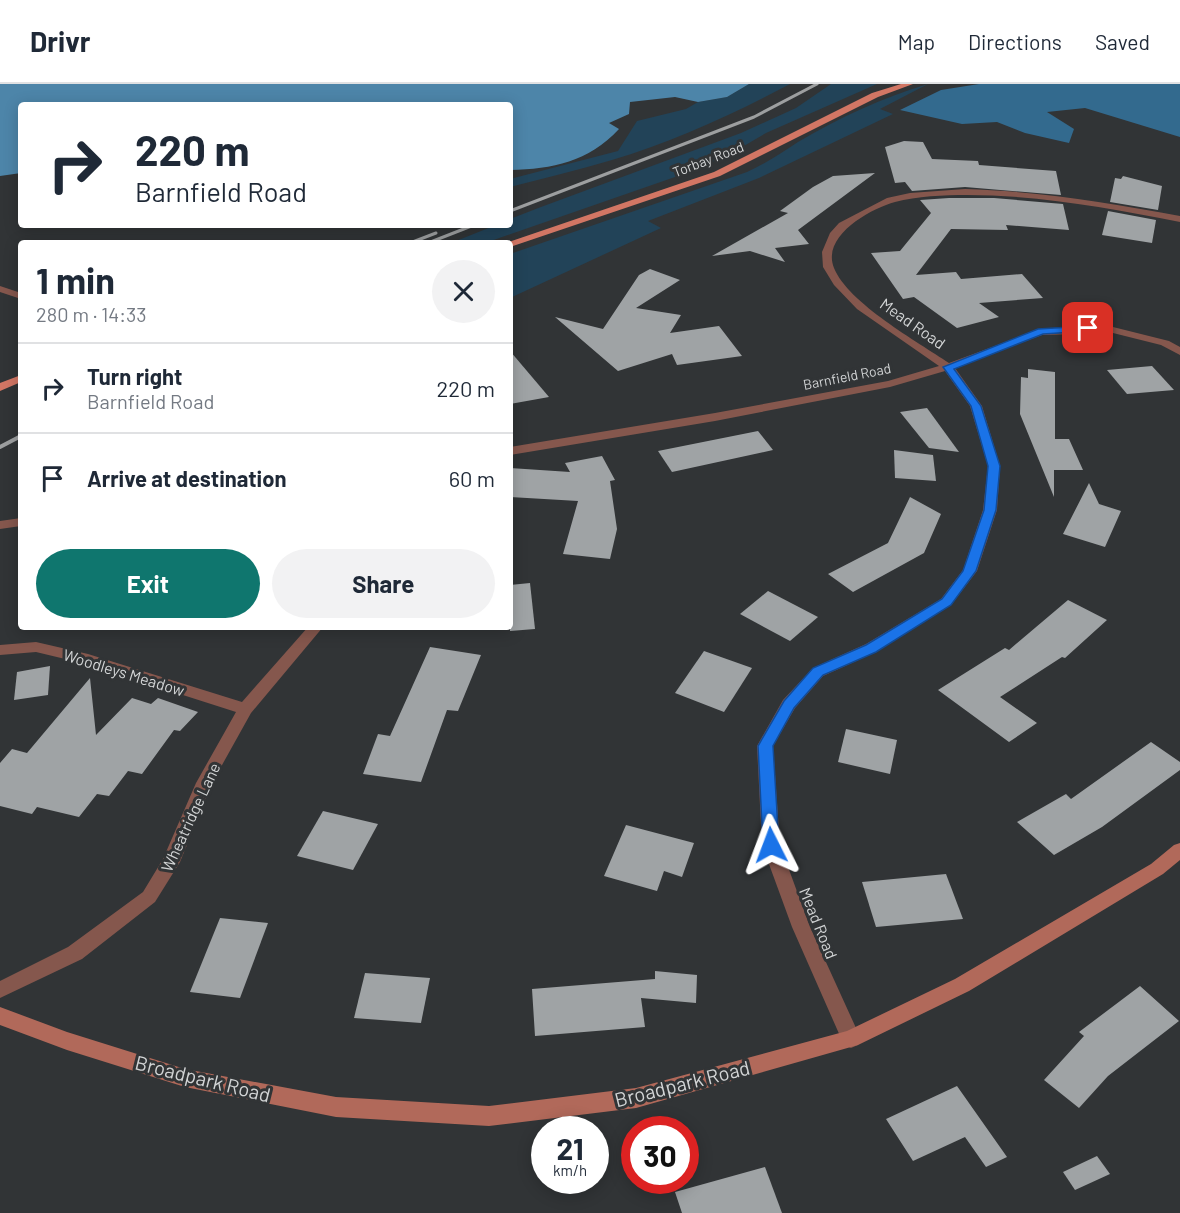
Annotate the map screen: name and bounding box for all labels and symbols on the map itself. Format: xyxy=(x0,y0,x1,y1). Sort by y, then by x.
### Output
street label: Torbay Road xyxy=(670,138,746,180)
street label: Mead Road xyxy=(877,294,949,352)
pin xyxy=(1062,302,1113,353)
street label: Barnfield Road xyxy=(802,359,892,393)
street label: Woodleys Meadow xyxy=(61,645,187,700)
street label: Wheatridge Lane xyxy=(156,759,224,875)
position arrow xyxy=(739,813,803,877)
street label: Mead Road xyxy=(796,884,842,962)
street label: Broadpark Road xyxy=(133,1050,273,1106)
street label: Broadpark Road xyxy=(612,1055,752,1111)
speed limit sign: 30 xyxy=(621,1116,699,1194)

